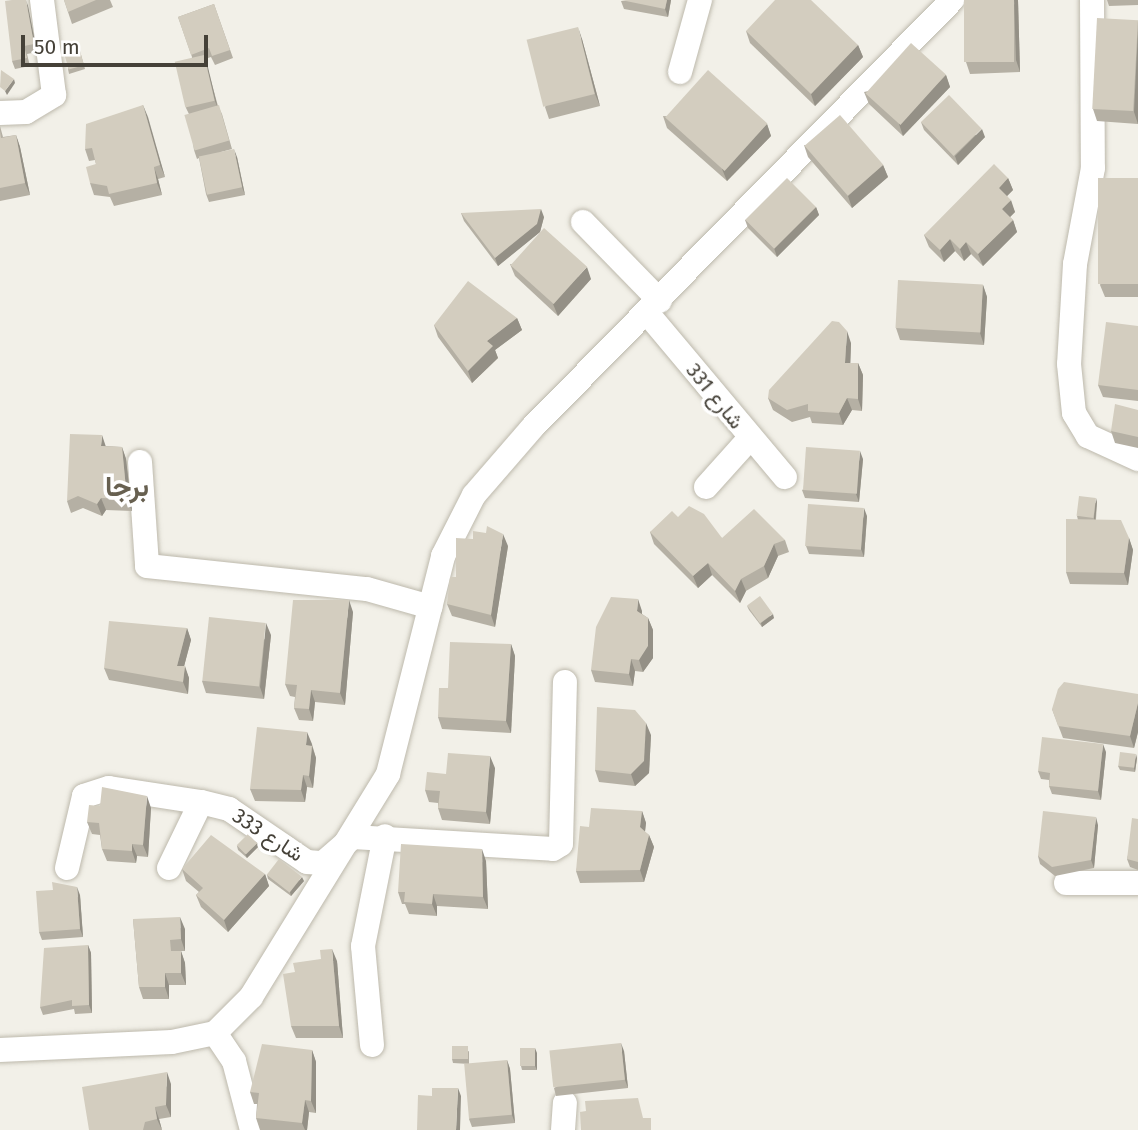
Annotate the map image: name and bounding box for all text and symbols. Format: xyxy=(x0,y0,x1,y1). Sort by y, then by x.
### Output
scale bar xyxy=(24,21,212,65)
text: 50 m xyxy=(34,34,80,60)
street label: شارع 331 xyxy=(681,358,749,434)
district label: برجا xyxy=(105,470,149,504)
street label: شارع 333 xyxy=(228,803,308,867)

